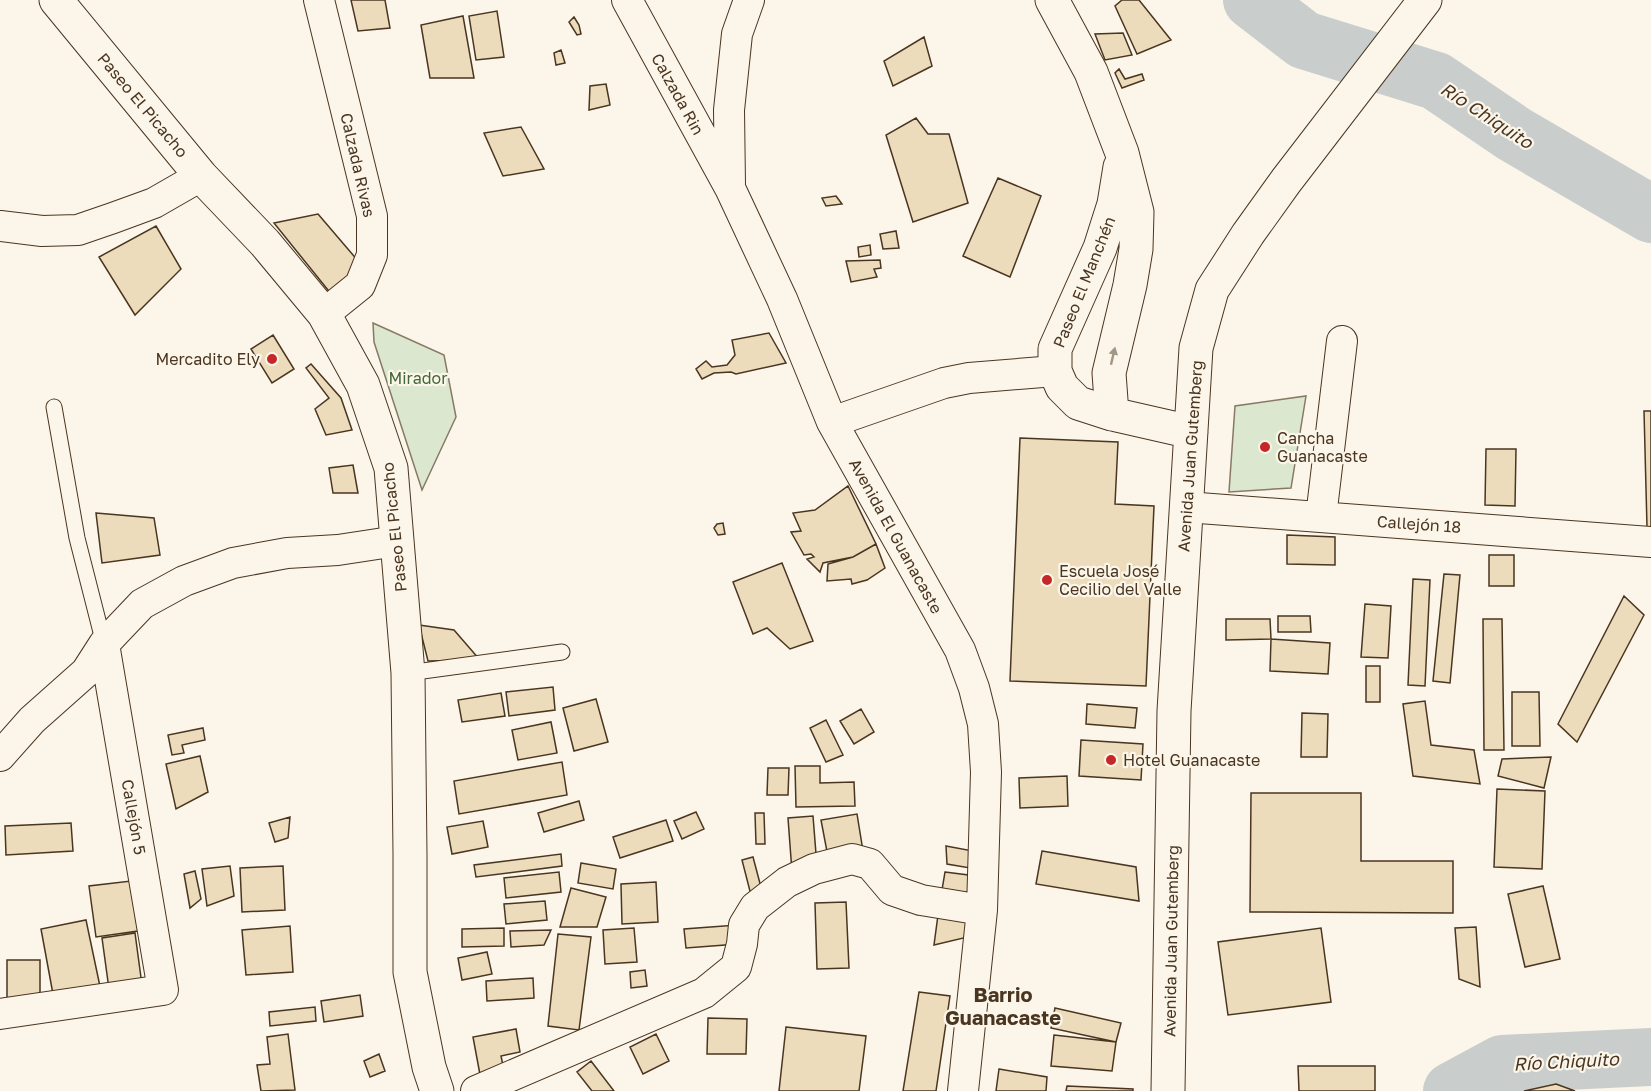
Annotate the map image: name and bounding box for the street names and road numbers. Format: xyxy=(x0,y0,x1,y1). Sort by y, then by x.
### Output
street label: Paseo El Picacho xyxy=(93,49,193,161)
street label: Calzada Rin xyxy=(647,50,709,138)
street label: Calzada Rivas xyxy=(336,111,380,219)
street label: Paseo El Manchén xyxy=(1049,213,1119,351)
street label: Avenida Juan Gutemberg xyxy=(1173,360,1207,552)
street label: Avenida El Guanacaste xyxy=(845,455,947,617)
street label: Paseo El Picacho xyxy=(377,461,411,593)
street label: Callejón 18 xyxy=(1376,511,1462,537)
street label: Callejón 5 xyxy=(118,778,150,856)
street label: Avenida Juan Gutemberg xyxy=(1159,845,1183,1037)

